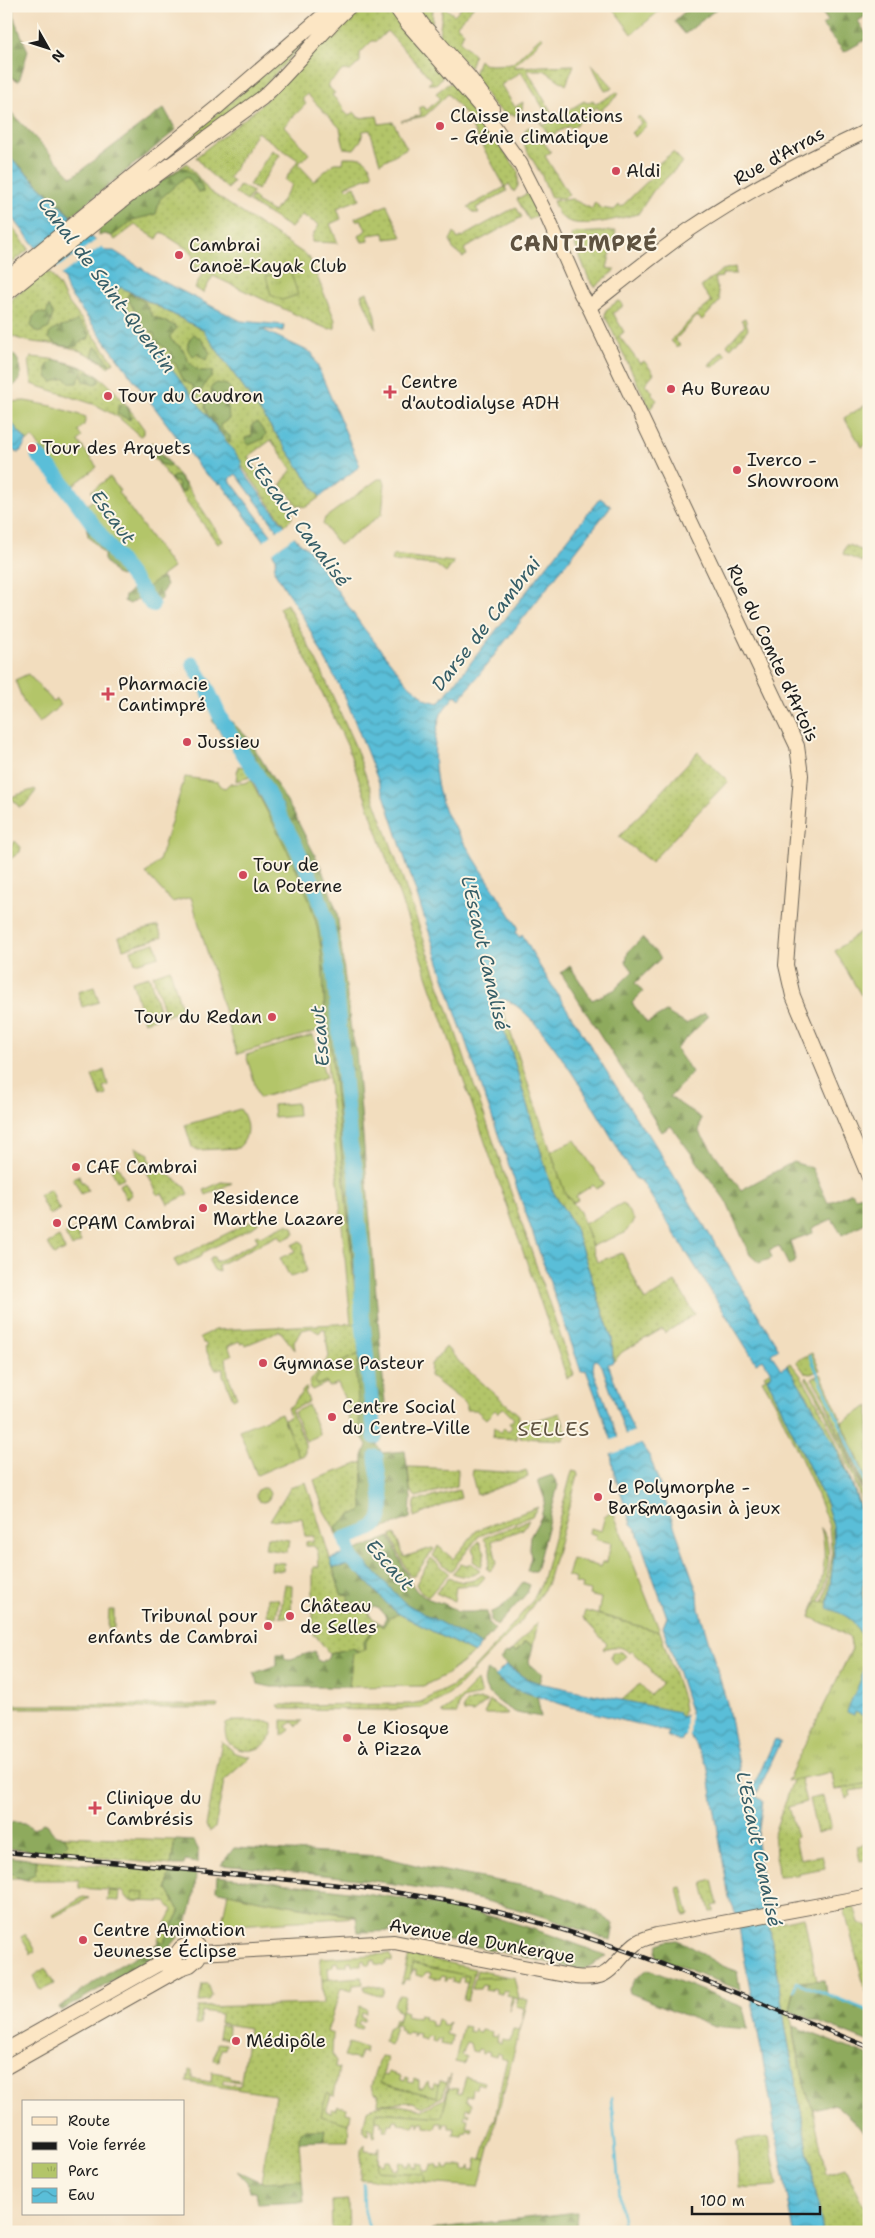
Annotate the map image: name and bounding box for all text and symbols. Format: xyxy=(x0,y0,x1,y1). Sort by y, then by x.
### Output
north arrow xyxy=(22,22,72,72)
text: N xyxy=(48,46,69,66)
place label: Claisse installations - Génie climatique xyxy=(450,104,623,149)
marker: Claisse installations - Génie climatique xyxy=(434,120,446,132)
street label: Rue d'Arras xyxy=(729,121,829,191)
place label: Aldi xyxy=(626,159,661,183)
marker: Aldi xyxy=(610,165,622,177)
water label: Canal de Saint-Quentin xyxy=(33,192,181,378)
district label: CANTIMPRÉ xyxy=(510,227,658,258)
place label: Cambrai Canoë-Kayak Club xyxy=(189,233,347,278)
marker: Cambrai Canoë-Kayak Club xyxy=(173,249,185,261)
place label: Centre d'autodialyse ADH xyxy=(401,370,560,415)
place label: Au Bureau xyxy=(681,377,770,401)
marker: Au Bureau xyxy=(665,383,677,395)
place label: Tour du Caudron xyxy=(118,384,263,408)
marker: Centre d'autodialyse ADH xyxy=(383,385,397,399)
marker: Tour du Caudron xyxy=(102,390,114,402)
place label: Tour des Arquets xyxy=(42,436,191,460)
marker: Tour des Arquets xyxy=(26,442,38,454)
place label: Iverco - Showroom xyxy=(747,448,839,493)
water label: L'Escaut Canalisé xyxy=(240,450,356,592)
marker: Iverco - Showroom xyxy=(731,464,743,476)
water label: Escaut xyxy=(85,485,142,550)
water label: Darse de Cambrai xyxy=(426,551,547,696)
street label: Rue du Comte d'Artois xyxy=(721,560,825,746)
place label: Pharmacie Cantimpré xyxy=(118,672,208,717)
marker: Pharmacie Cantimpré xyxy=(102,688,114,700)
place label: Jussieu xyxy=(197,730,260,754)
marker: Jussieu xyxy=(181,736,193,748)
place label: Tour de la Poterne xyxy=(253,853,343,898)
marker: Tour de la Poterne xyxy=(237,869,249,881)
water label: L'Escaut Canalisé xyxy=(455,873,515,1033)
water label: Escaut xyxy=(305,1004,335,1068)
place label: Tour du Redan xyxy=(134,1005,262,1029)
marker: Tour du Redan xyxy=(266,1011,278,1023)
place label: CAF Cambrai xyxy=(86,1155,198,1179)
marker: CAF Cambrai xyxy=(70,1161,82,1173)
place label: Residence Marthe Lazare xyxy=(213,1186,344,1231)
marker: Residence Marthe Lazare xyxy=(197,1202,209,1214)
place label: CPAM Cambrai xyxy=(67,1211,195,1235)
marker: CPAM Cambrai xyxy=(51,1217,63,1229)
place label: Gymnase Pasteur xyxy=(273,1351,425,1375)
marker: Gymnase Pasteur xyxy=(257,1357,269,1369)
place label: Centre Social du Centre-Ville xyxy=(342,1395,471,1440)
marker: Centre Social du Centre-Ville xyxy=(326,1411,338,1423)
district label: SELLES xyxy=(518,1416,590,1442)
place label: Le Polymorphe - Bar&magasin à jeux xyxy=(608,1475,780,1520)
marker: Le Polymorphe - Bar&magasin à jeux xyxy=(592,1491,604,1503)
water label: Escaut xyxy=(360,1534,420,1597)
place label: Château de Selles xyxy=(300,1594,377,1639)
place label: Tribunal pour enfants de Cambrai xyxy=(87,1604,258,1649)
marker: Château de Selles xyxy=(284,1610,296,1622)
marker: Tribunal pour enfants de Cambrai xyxy=(262,1620,274,1632)
place label: Le Kiosque à Pizza xyxy=(357,1716,449,1761)
marker: Le Kiosque à Pizza xyxy=(341,1732,353,1744)
water label: L'Escaut Canalisé xyxy=(730,1769,788,1929)
place label: Clinique du Cambrésis xyxy=(106,1786,201,1831)
marker: Clinique du Cambrésis xyxy=(88,1801,102,1815)
street label: Avenue de Dunkerque xyxy=(387,1913,577,1969)
place label: Centre Animation Jeunesse Éclipse xyxy=(93,1918,245,1963)
marker: Centre Animation Jeunesse Éclipse xyxy=(77,1934,89,1946)
place label: Médipôle xyxy=(246,2029,326,2053)
marker: Médipôle xyxy=(230,2035,242,2047)
legend xyxy=(22,2100,185,2216)
text: Route xyxy=(68,2111,110,2131)
text: Voie ferrée xyxy=(68,2135,146,2155)
text: Parc xyxy=(68,2161,99,2181)
scale bar xyxy=(692,2183,820,2215)
text: Eau xyxy=(68,2185,95,2205)
text: 100 m xyxy=(700,2191,745,2211)

